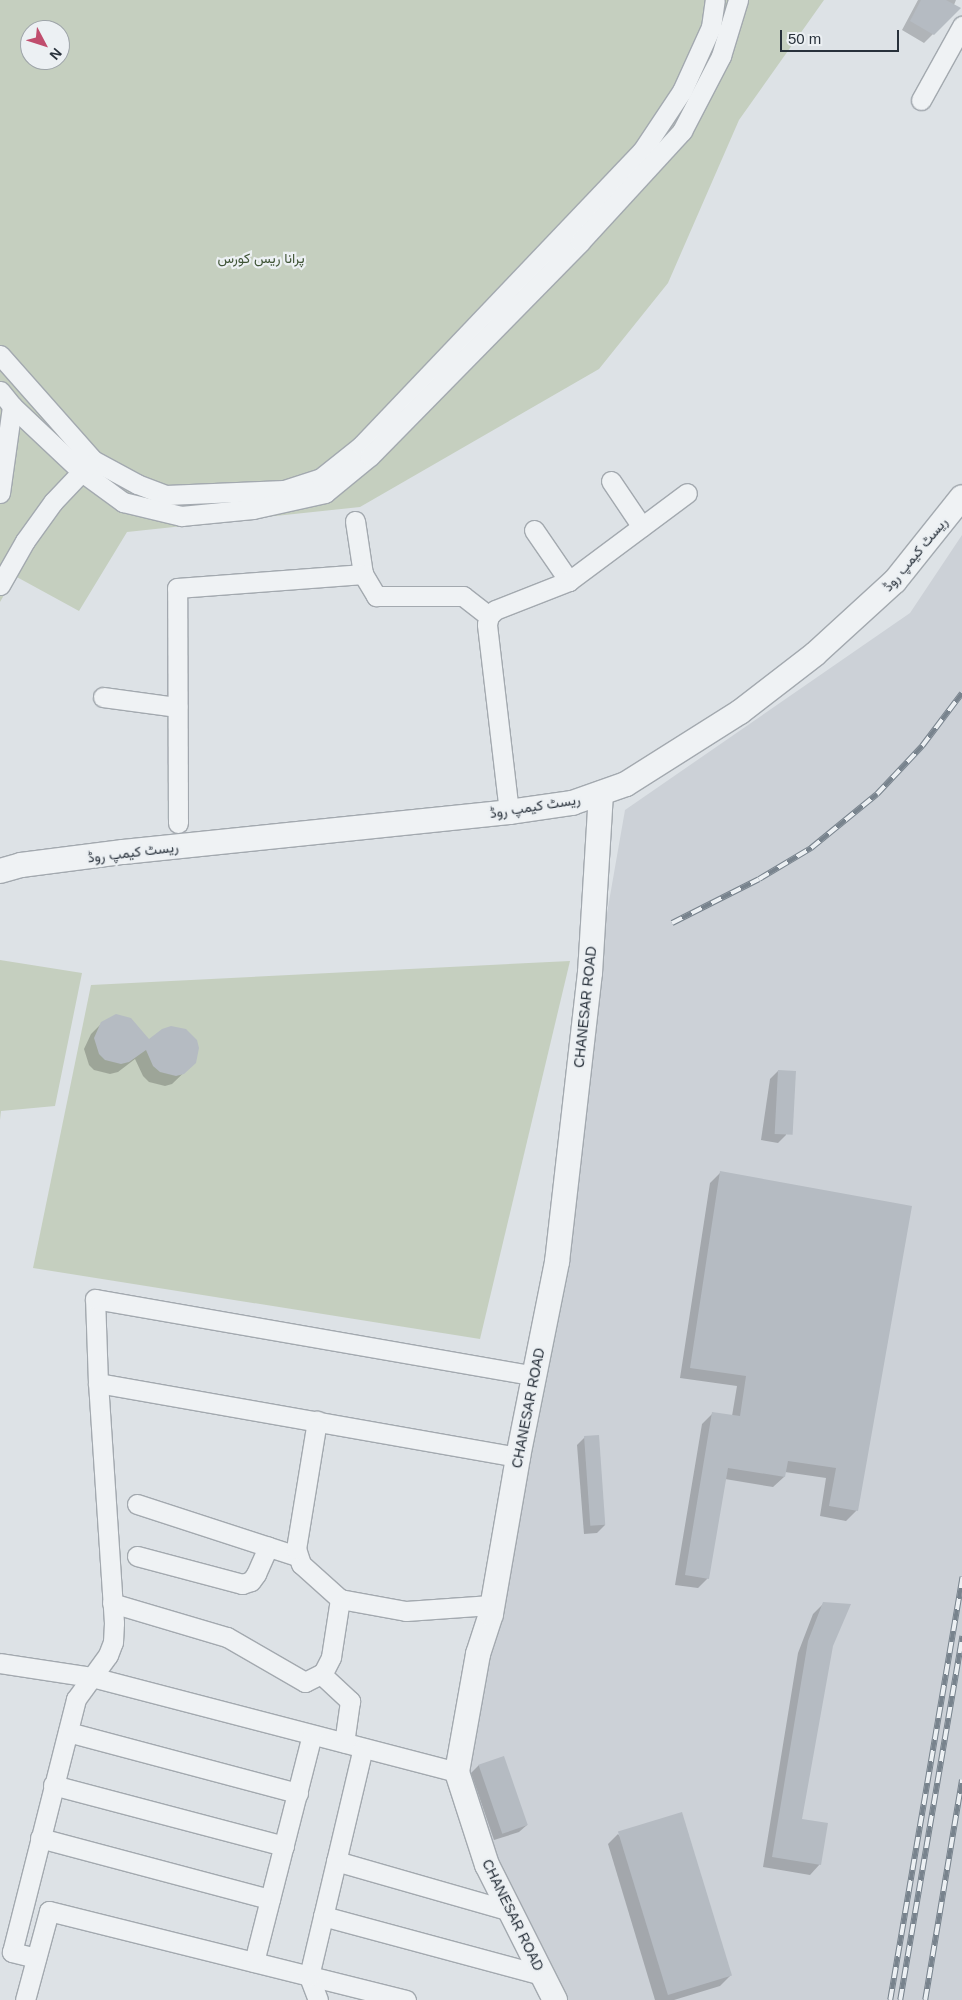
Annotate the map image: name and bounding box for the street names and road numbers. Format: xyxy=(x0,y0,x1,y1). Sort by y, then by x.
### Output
street label: ریسٹ کیمپ روڈ xyxy=(879,514,951,594)
street label: ریسٹ کیمپ روڈ xyxy=(488,791,582,821)
street label: ریسٹ کیمپ روڈ xyxy=(87,838,179,866)
street label: CHANESAR ROAD xyxy=(570,945,600,1069)
street label: CHANESAR ROAD xyxy=(508,1346,548,1470)
street label: CHANESAR ROAD xyxy=(479,1856,547,1974)

